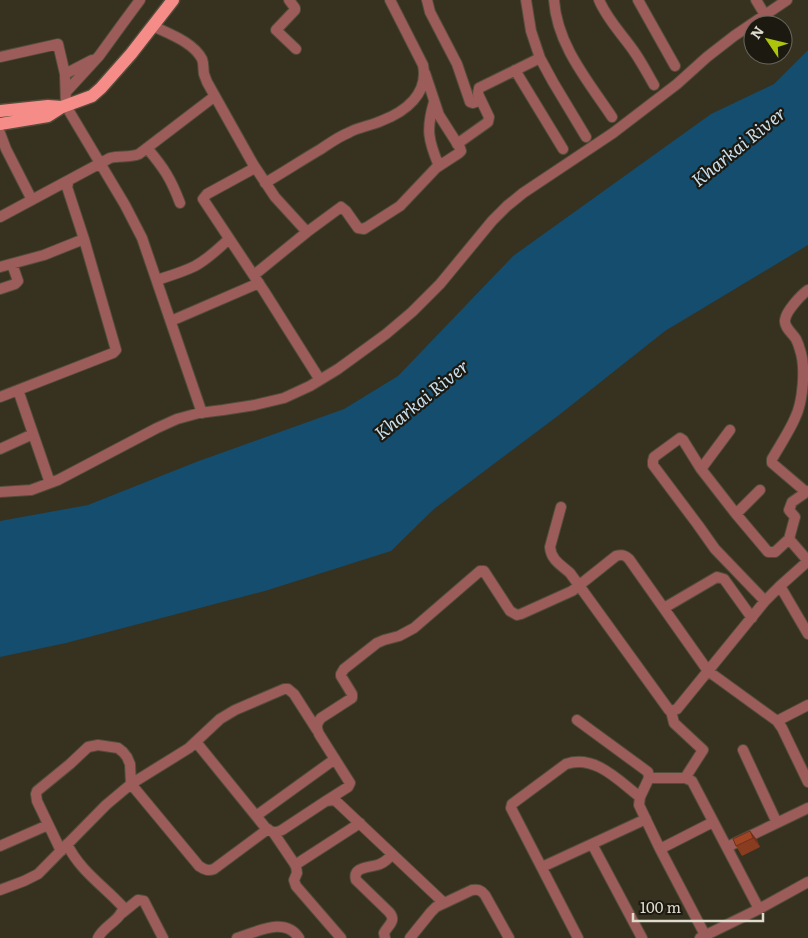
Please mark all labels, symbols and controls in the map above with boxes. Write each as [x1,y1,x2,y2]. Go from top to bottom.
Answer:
north arrow [743,15,793,65]
text: N [745,21,768,43]
water label: Kharkai River [685,99,791,192]
water label: Kharkai River [368,352,474,445]
scale bar [633,890,763,922]
text: 100 m [640,895,681,918]

